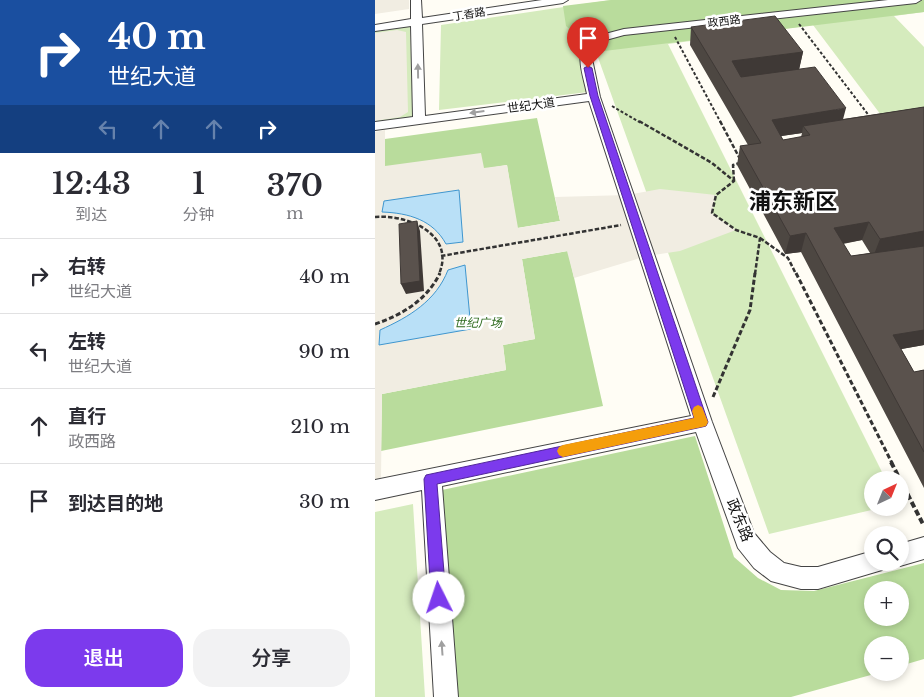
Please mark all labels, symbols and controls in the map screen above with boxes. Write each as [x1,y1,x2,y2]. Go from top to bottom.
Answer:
street label: 丁香路 [452,5,486,23]
street label: 政西路 [707,12,741,30]
text: 40 m [108,15,206,58]
pin [567,17,609,68]
icon: right [25,20,90,85]
icon: arrive [574,24,602,52]
text: 世纪大道 [108,63,196,90]
one-way arrow [414,63,422,79]
street label: 世纪大道 [506,94,556,116]
one-way arrow [468,108,484,116]
icon: left [94,115,122,143]
icon: ahead [147,115,175,143]
icon: ahead [200,115,228,143]
icon: right [253,115,281,143]
text: 12:43 [52,165,131,202]
text: 1 [192,165,205,202]
text: 370 [267,167,323,204]
district label: 浦东新区 [749,188,837,215]
text: m [286,203,303,223]
text: 到达 [75,204,107,224]
text: 分钟 [183,204,215,224]
text: 右转 [68,255,106,278]
icon: right [25,262,53,290]
text: 40 m [299,265,350,288]
text: 世纪大道 [68,281,132,301]
park label: 世纪广场 [454,315,503,330]
text: 左转 [68,330,106,353]
icon: left [25,337,53,365]
text: 90 m [298,340,350,363]
text: 世纪大道 [68,356,132,376]
text: 直行 [68,405,106,428]
icon: ahead [25,412,53,440]
text: 210 m [290,415,350,438]
text: 政西路 [68,431,116,451]
north arrow [864,471,909,516]
map controls [864,471,909,681]
icon: arrive [25,487,53,515]
text: 30 m [299,490,350,513]
text: 到达目的地 [68,492,163,515]
street label: 政东路 [722,496,758,544]
button: search [864,526,909,571]
position arrow [412,571,464,623]
button: + [864,581,909,626]
button: 退出 [25,629,183,687]
button: 分享 [193,629,350,687]
button: − [864,636,909,681]
one-way arrow [438,640,446,656]

